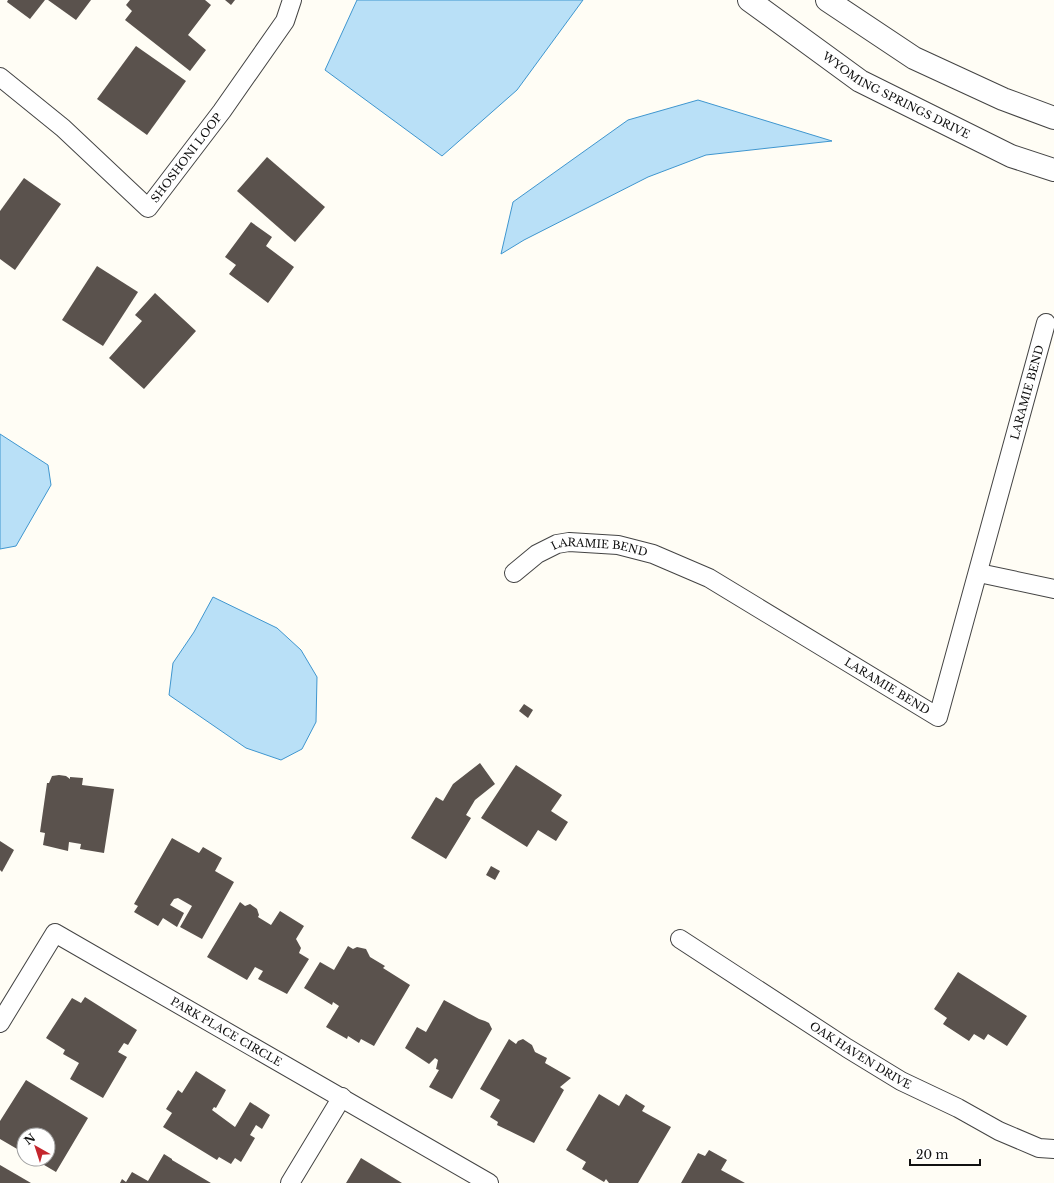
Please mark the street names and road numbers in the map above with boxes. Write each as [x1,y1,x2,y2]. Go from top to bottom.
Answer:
street label: WYOMING SPRINGS DRIVE [819,48,972,142]
street label: SHOSHONI LOOP [148,110,225,205]
street label: LARAMIE BEND [1007,343,1047,441]
street label: LARAMIE BEND [549,535,649,559]
street label: LARAMIE BEND [842,655,933,718]
street label: PARK PLACE CIRCLE [168,994,284,1069]
street label: OAK HAVEN DRIVE [807,1019,914,1092]

